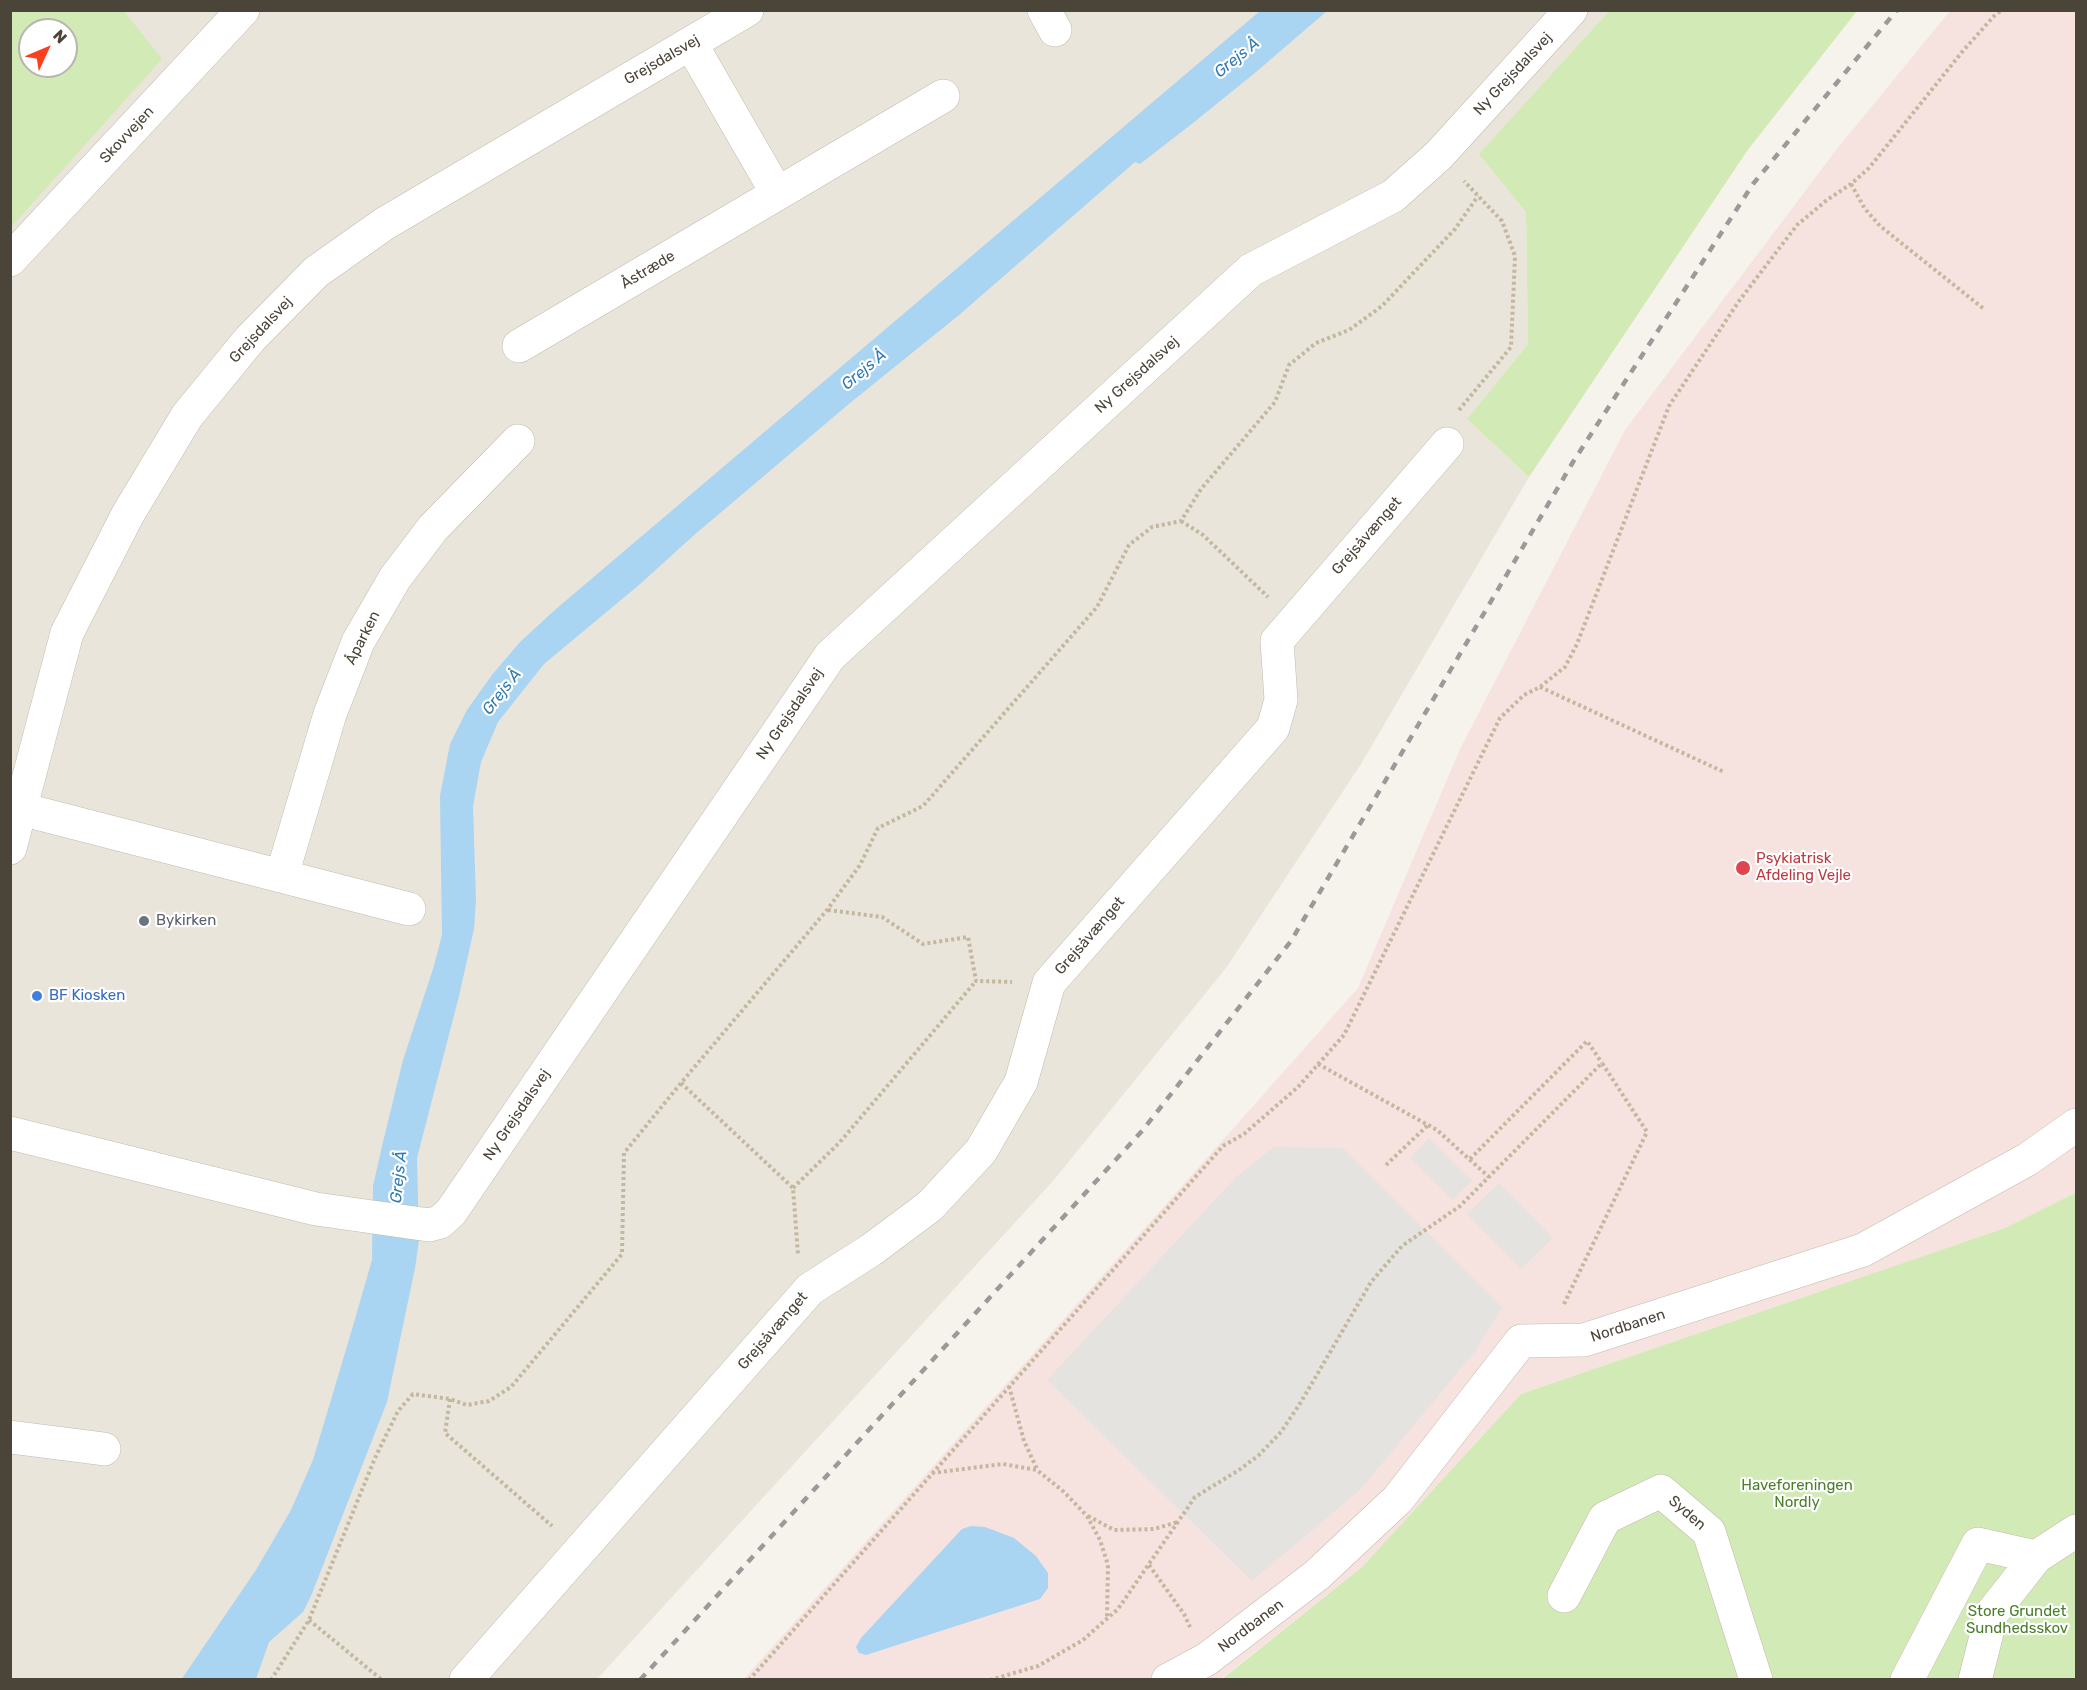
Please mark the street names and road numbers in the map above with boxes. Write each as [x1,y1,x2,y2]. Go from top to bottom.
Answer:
street label: Ny Grejsdalsvej [1470,29,1556,119]
street label: Grejsdalsvej [621,31,703,89]
street label: Skovvejen [96,103,158,167]
street label: Åstræde [618,247,678,293]
street label: Grejsdalsvej [226,293,296,367]
street label: Ny Grejsdalsvej [1091,333,1183,417]
street label: Grejsåvænget [1328,493,1406,579]
street label: Åparken [342,608,384,668]
street label: Ny Grejsdalsvej [753,665,827,763]
street label: Grejsåvænget [1051,893,1129,979]
street label: Ny Grejsdalsvej [480,1066,554,1164]
street label: Grejsåvænget [734,1288,812,1374]
street label: Nordbanen [1588,1305,1668,1347]
street label: Syden [1665,1492,1709,1534]
street label: Nordbanen [1215,1596,1287,1656]

